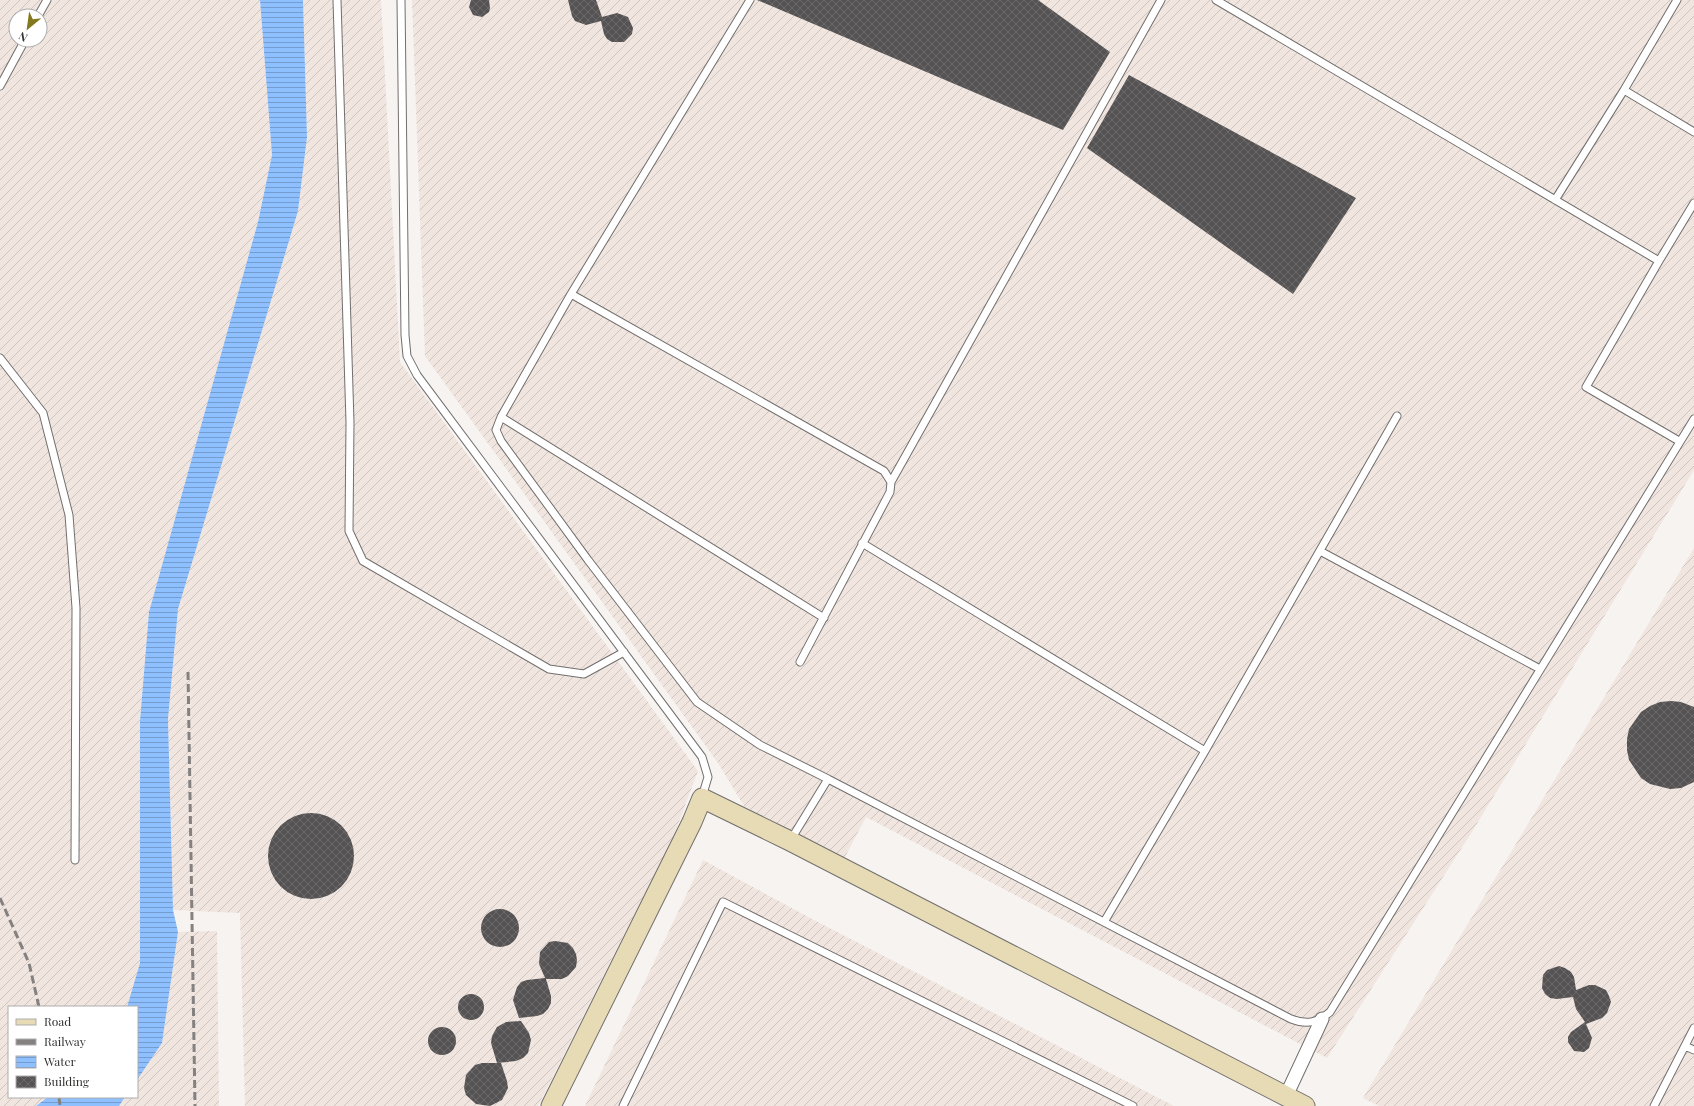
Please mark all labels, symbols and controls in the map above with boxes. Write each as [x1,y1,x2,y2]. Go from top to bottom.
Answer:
north arrow [8,8,48,48]
text: N [16,29,30,46]
legend [8,1006,138,1098]
text: Road [44,1013,71,1029]
text: Railway [44,1033,86,1049]
text: Water [43,1053,77,1069]
text: Building [44,1073,90,1089]

